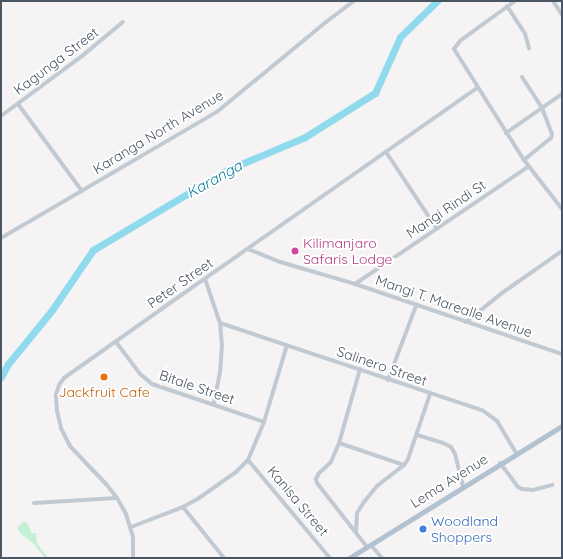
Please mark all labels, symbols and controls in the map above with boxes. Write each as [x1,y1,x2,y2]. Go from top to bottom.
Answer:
street label: Kagunga Street [10,24,102,98]
street label: Karanga North Avenue [90,86,226,178]
water label: Karanga [183,156,245,202]
street label: Mangi Rindi St [403,176,489,242]
place label: Kilimanjaro Safaris Lodge [303,235,392,268]
marker: Kilimanjaro Safaris Lodge [290,246,300,256]
street label: Peter Street [144,254,216,312]
street label: Mangi T. Marealle Avenue [373,271,535,341]
street label: Salinero Street [335,343,429,389]
street label: Bitale Street [157,366,237,408]
marker: Jackfruit Cafe [99,372,109,382]
place label: Jackfruit Cafe [58,384,150,400]
street label: Lema Avenue [407,450,491,512]
street label: Kanisa Street [264,463,332,539]
place label: Woodland Shoppers [431,513,498,546]
marker: Woodland Shoppers [418,524,428,534]

